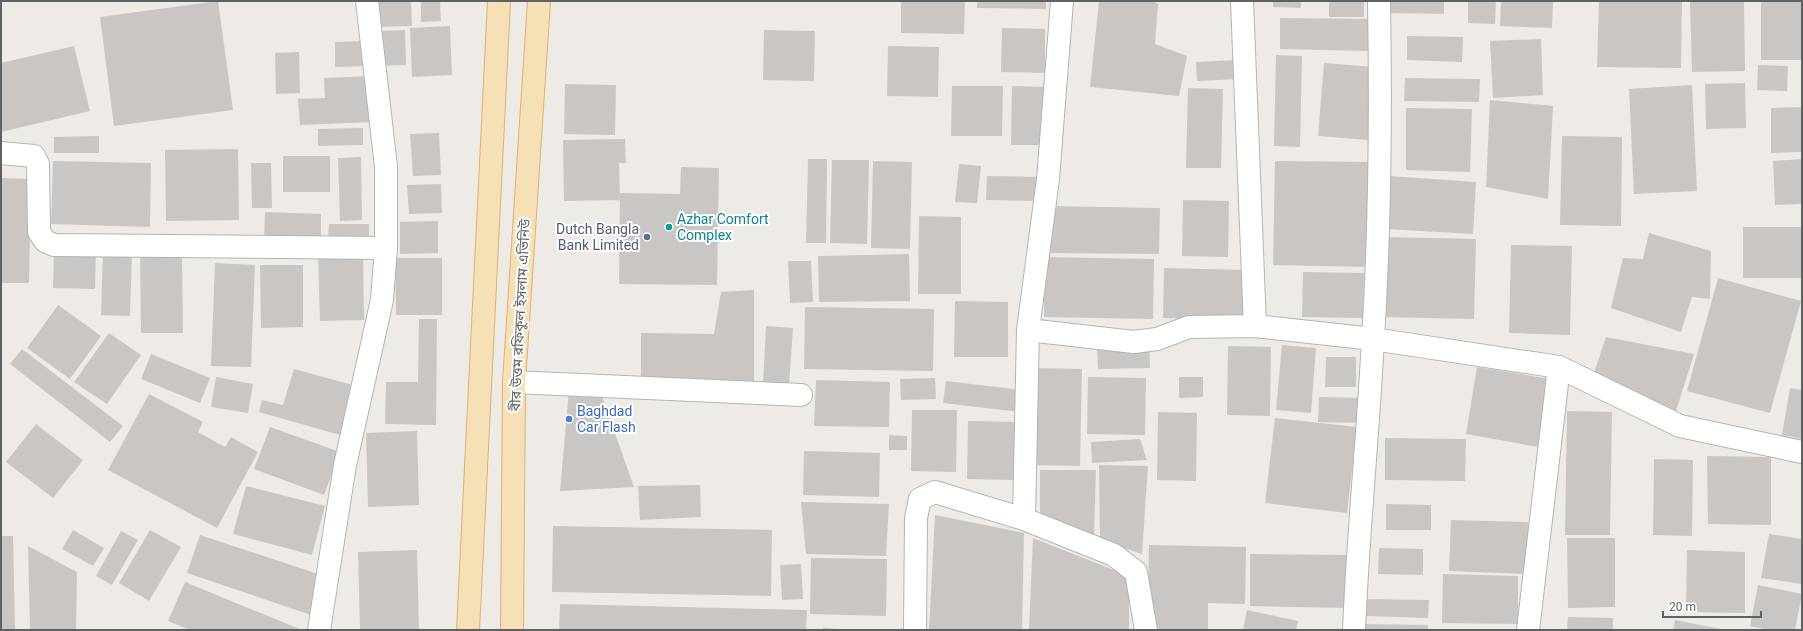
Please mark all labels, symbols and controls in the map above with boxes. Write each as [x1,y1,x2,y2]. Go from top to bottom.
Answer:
place label: Azhar Comfort Complex [677,211,769,243]
street label: বীর উত্তম রফিকুল ইসলাম এভিনিউ [507,217,534,413]
place label: Dutch Bangla Bank Limited [556,221,639,253]
marker: Azhar Comfort Complex [664,222,674,232]
marker: Dutch Bangla Bank Limited [642,232,652,242]
place label: Baghdad Car Flash [577,403,636,435]
marker: Baghdad Car Flash [564,414,574,424]
scale bar [1663,593,1761,619]
text: 20 m [1669,600,1696,614]

